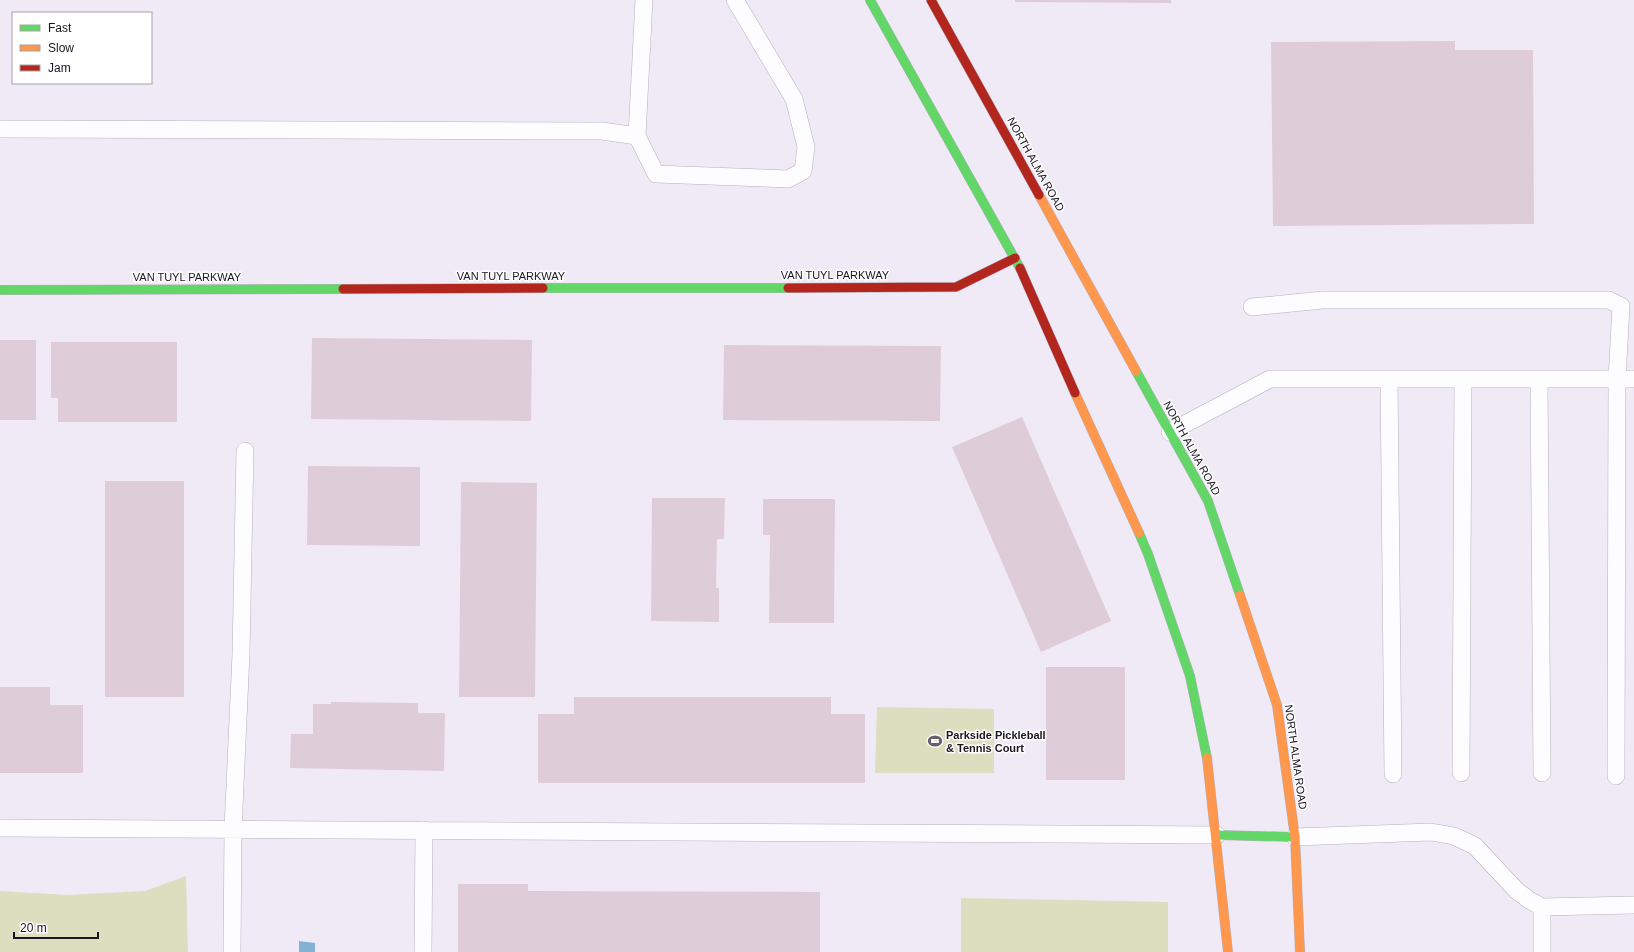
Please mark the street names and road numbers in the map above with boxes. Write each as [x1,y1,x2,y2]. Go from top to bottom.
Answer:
street label: NORTH ALMA ROAD [1005,115,1067,213]
street label: VAN TUYL PARKWAY [781,269,890,281]
street label: VAN TUYL PARKWAY [457,270,566,282]
street label: VAN TUYL PARKWAY [133,271,242,283]
street label: NORTH ALMA ROAD [1161,399,1223,497]
street label: NORTH ALMA ROAD [1283,704,1309,810]

